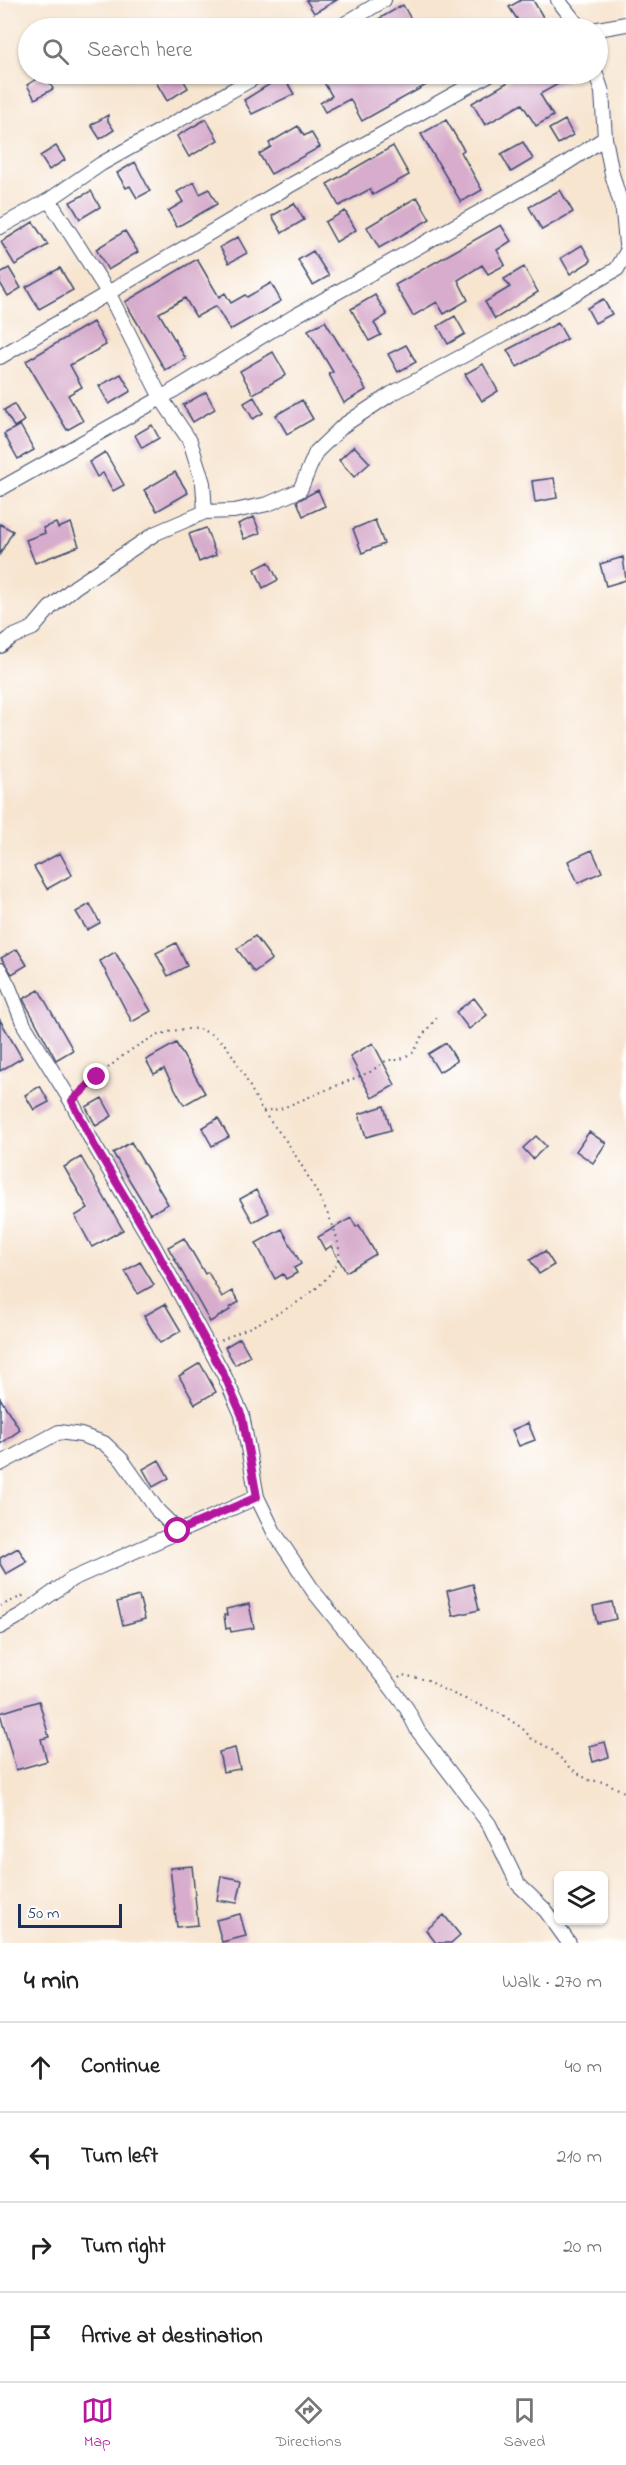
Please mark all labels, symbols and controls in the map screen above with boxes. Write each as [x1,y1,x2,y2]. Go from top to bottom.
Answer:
search box [18,18,608,84]
icon: search [39,35,72,68]
text: Search here [87,35,192,67]
route end [83,1063,109,1089]
route start [164,1517,190,1543]
map controls [554,1871,608,1925]
button: layers [554,1871,608,1925]
scale bar [18,1901,122,1928]
text: 50 m [27,1902,59,1926]
text: 4 min [24,1963,79,2001]
text: Walk · 270 m [502,1968,602,1997]
icon: ahead [24,2051,57,2084]
text: Continue [81,2051,160,2083]
text: 40 m [565,2053,602,2082]
icon: left [24,2141,57,2174]
text: Turn left [81,2141,158,2173]
text: 210 m [557,2143,602,2172]
icon: right [24,2231,57,2264]
text: Turn right [81,2231,166,2263]
text: 20 m [563,2233,602,2262]
icon: arrive [24,2321,57,2354]
text: Arrive at destination [81,2321,263,2353]
tab: Map [81,2394,114,2454]
tab: Directions [275,2394,342,2454]
tab: Saved [503,2394,545,2454]

